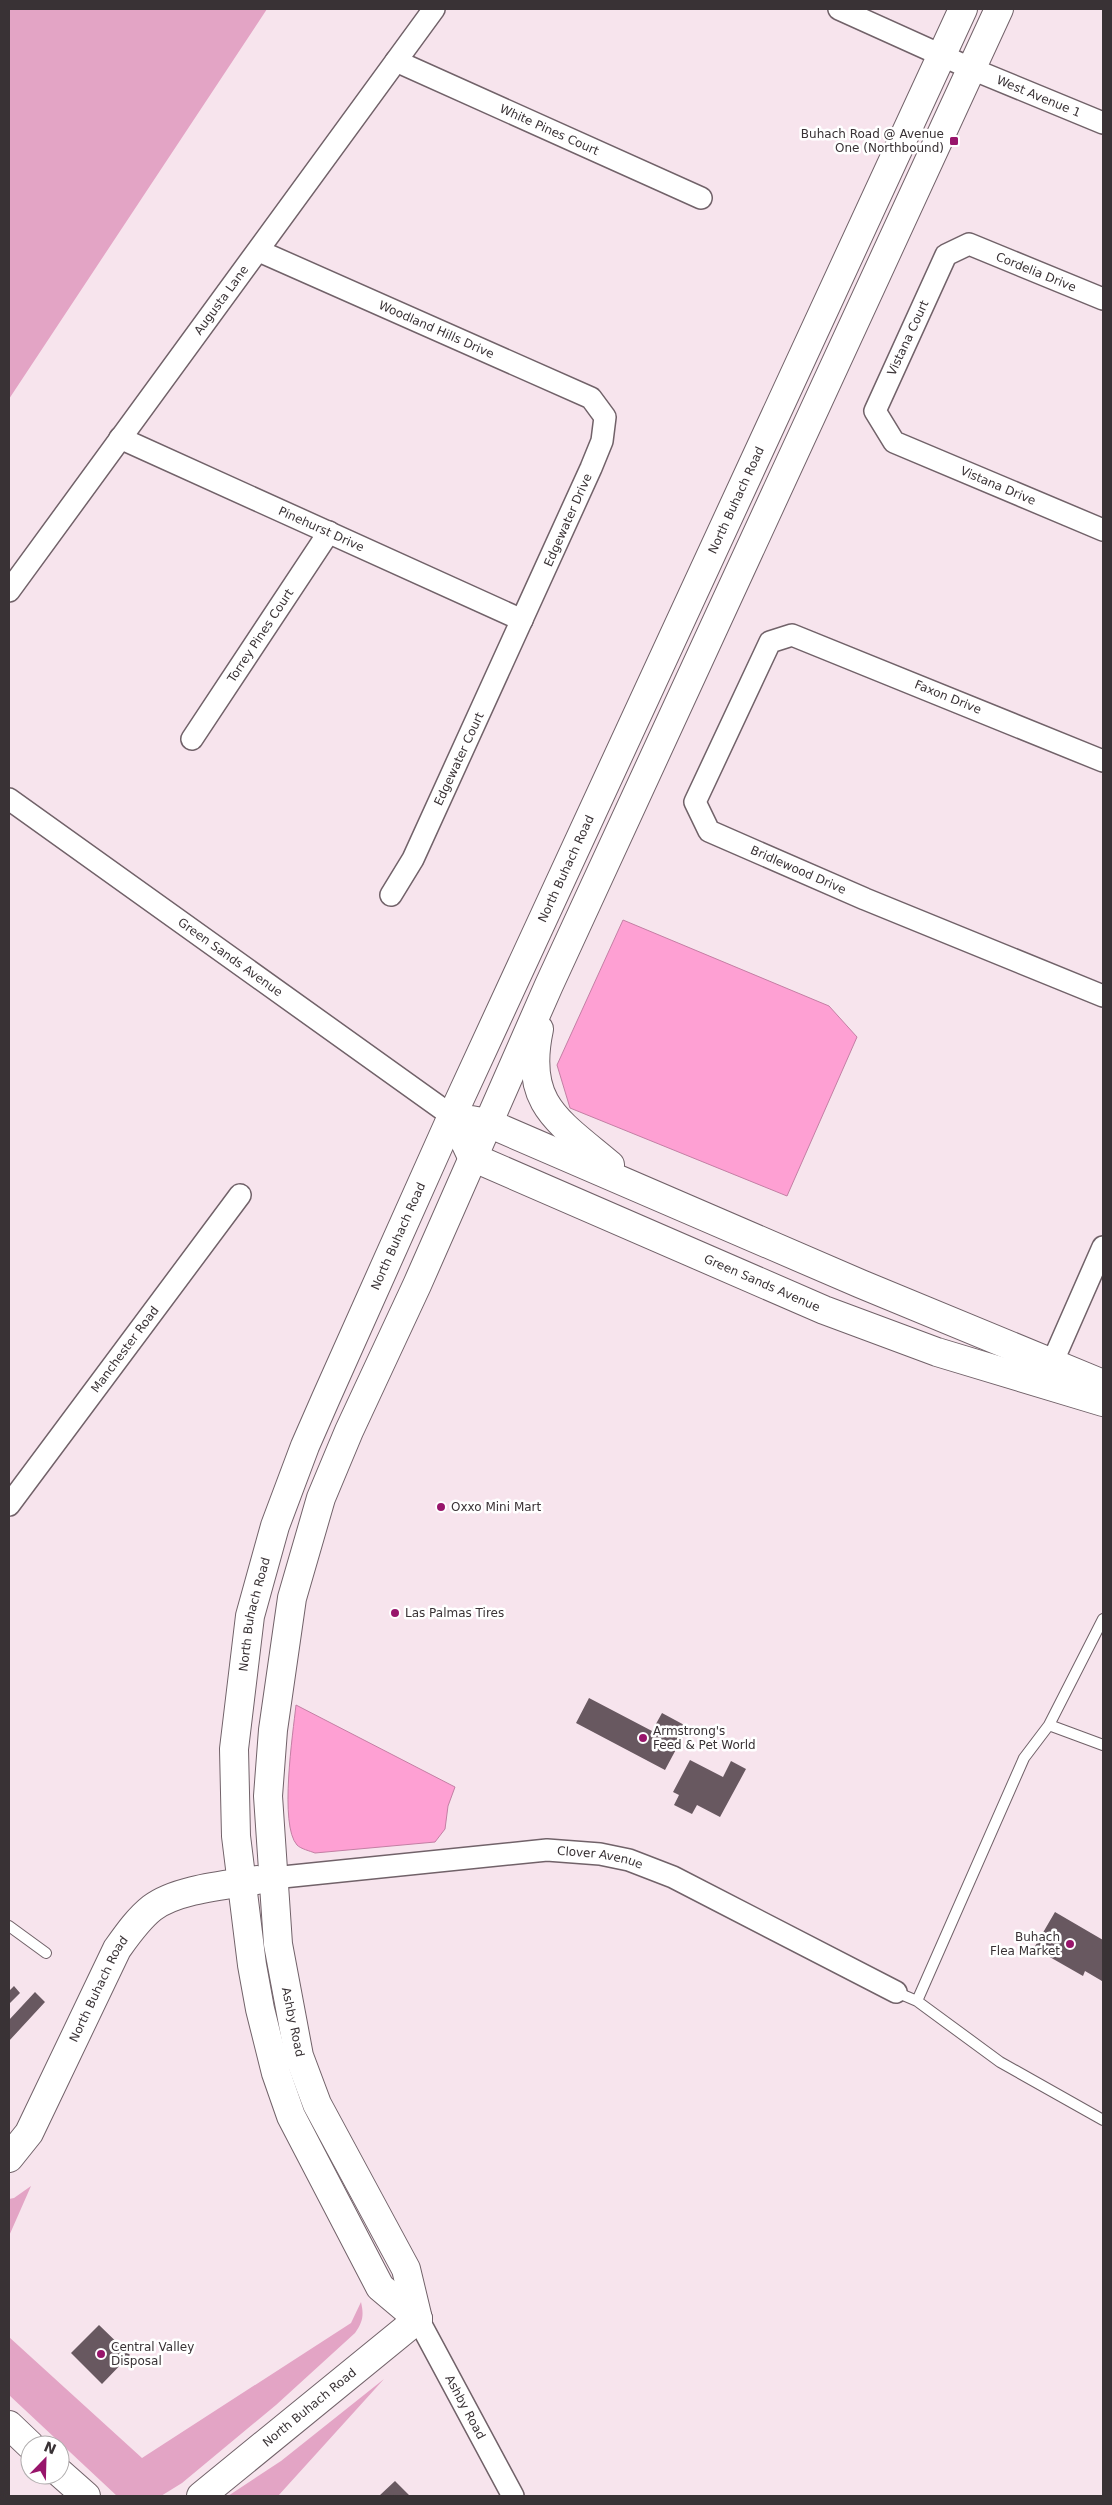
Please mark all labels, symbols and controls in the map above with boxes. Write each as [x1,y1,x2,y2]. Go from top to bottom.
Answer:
street label: West Avenue 1 [995,73,1083,120]
street label: White Pines Court [497,101,601,158]
place label: Buhach Road @ Avenue One (Northbound) [801,127,944,155]
marker: Buhach Road @ Avenue One (Northbound) [948,135,960,147]
street label: Cordelia Drive [994,250,1078,294]
street label: Augusta Lane [191,263,251,338]
street label: Woodland Hills Drive [377,298,496,361]
street label: Vistana Court [884,298,932,378]
street label: North Buhach Road [706,444,767,556]
street label: Vistana Drive [958,464,1038,508]
street label: Edgewater Drive [541,471,595,569]
street label: Pinehurst Drive [276,504,366,555]
street label: Torrey Pines Court [224,586,296,686]
street label: Faxon Drive [913,677,983,717]
street label: Edgewater Court [431,710,487,808]
street label: North Buhach Road [535,813,597,925]
street label: Bridlewood Drive [748,843,848,897]
street label: Green Sands Avenue [175,915,285,999]
street label: North Buhach Road [368,1180,428,1292]
street label: Green Sands Avenue [702,1252,822,1314]
street label: Manchester Road [88,1303,162,1395]
place label: Oxxo Mini Mart [451,1500,542,1514]
marker: Oxxo Mini Mart [435,1501,447,1513]
street label: North Buhach Road [236,1556,273,1672]
place label: Las Palmas Tires [405,1606,504,1620]
marker: Las Palmas Tires [389,1607,401,1619]
place label: Armstrong's Feed & Pet World [653,1724,756,1752]
marker: Armstrong's Feed & Pet World [637,1732,649,1744]
street label: Clover Avenue [557,1844,645,1872]
place label: Buhach Flea Market [990,1930,1060,1958]
street label: North Buhach Road [67,1934,131,2044]
marker: Buhach Flea Market [1064,1938,1076,1950]
street label: Ashby Road [279,1986,307,2058]
place label: Central Valley Disposal [111,2340,194,2368]
marker: Central Valley Disposal [95,2348,107,2360]
street label: North Buhach Road [260,2365,359,2450]
street label: Ashby Road [442,2373,488,2442]
north arrow [20,2435,70,2485]
text: N [42,2438,59,2458]

